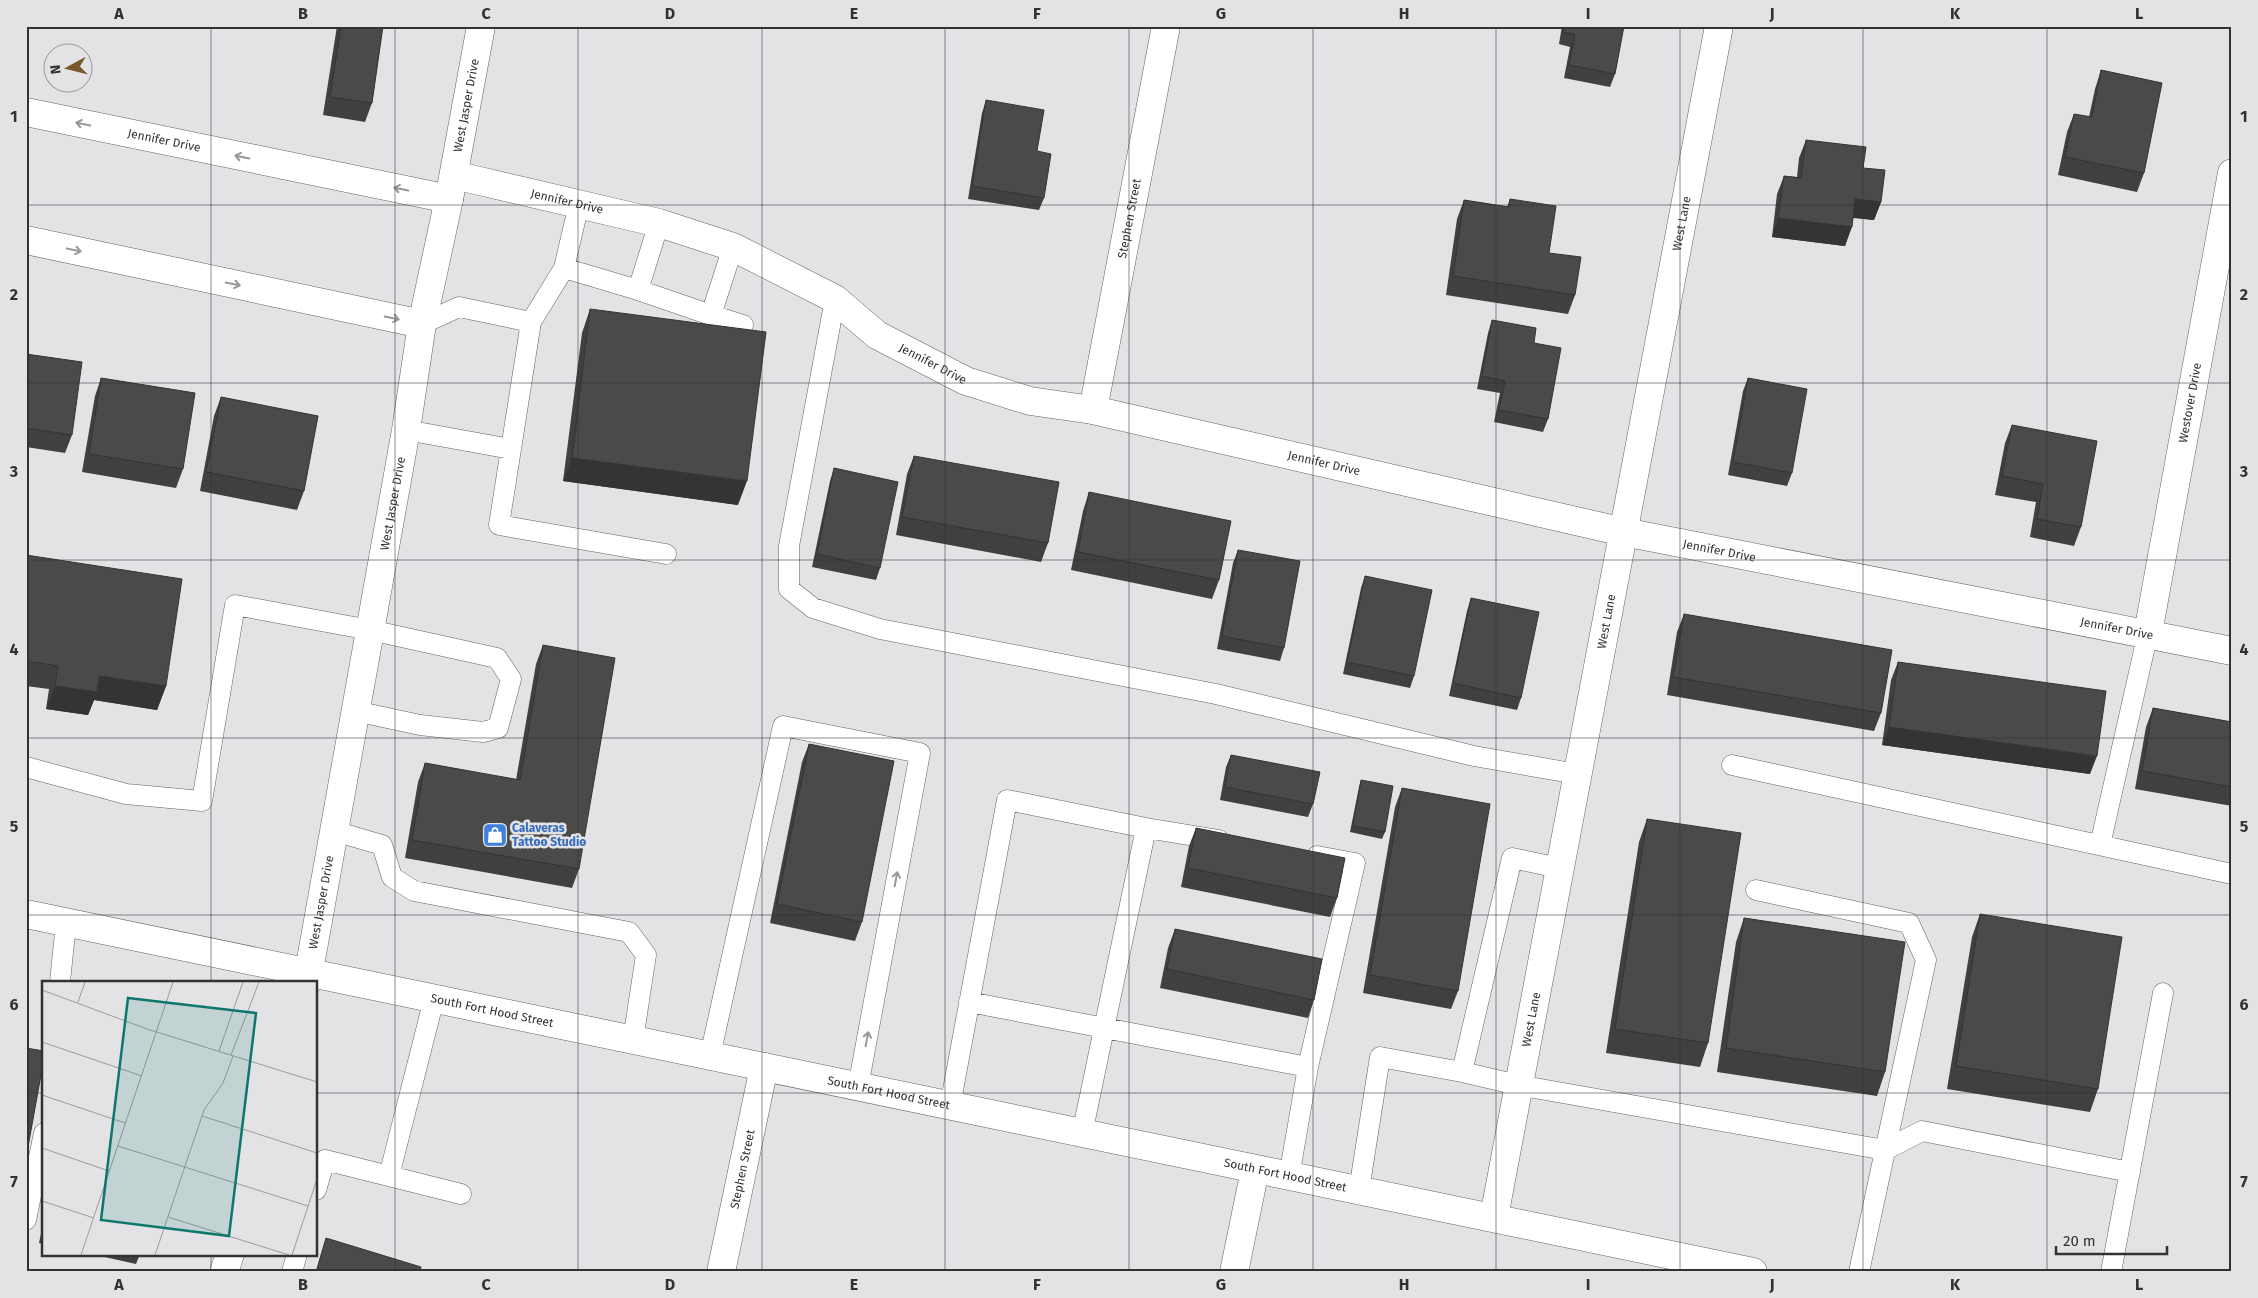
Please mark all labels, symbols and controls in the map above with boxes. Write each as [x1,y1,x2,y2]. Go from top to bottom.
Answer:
text: A [113,4,124,23]
text: B [298,4,308,23]
text: C [481,4,491,23]
text: D [665,4,675,23]
text: E [850,4,858,23]
text: F [1033,4,1041,23]
text: G [1216,4,1226,23]
text: H [1399,4,1409,23]
text: I [1586,4,1590,23]
text: J [1768,4,1775,23]
text: K [1950,4,1961,23]
text: L [2135,4,2143,23]
north arrow [42,42,92,92]
street label: West Jasper Drive [451,58,482,153]
text: N [47,64,65,75]
text: 1 [10,107,18,126]
text: 1 [2240,107,2248,126]
one-way arrow [75,119,91,128]
street label: Jennifer Drive [126,126,202,155]
one-way arrow [235,151,251,161]
street label: Stephen Street [1115,177,1144,259]
one-way arrow [394,184,410,193]
street label: Jennifer Drive [529,186,605,217]
street label: West Lane [1670,195,1694,252]
one-way arrow [65,246,81,255]
one-way arrow [224,280,240,289]
text: 2 [10,285,18,304]
text: 2 [2240,285,2248,304]
one-way arrow [383,314,399,323]
street label: Jennifer Drive [897,341,969,387]
street label: Westover Drive [2176,361,2204,444]
street label: Jennifer Drive [1286,448,1362,478]
street label: West Jasper Drive [378,456,408,552]
text: 3 [9,462,18,481]
text: 3 [2239,462,2248,481]
street label: Jennifer Drive [1682,537,1757,565]
street label: West Lane [1594,593,1619,650]
street label: Jennifer Drive [2079,614,2155,642]
text: 4 [9,640,19,659]
text: 4 [2239,640,2249,659]
text: 5 [10,817,19,836]
text: 5 [2240,817,2249,836]
place label: Calaveras Tattoo Studio [512,821,586,849]
shop icon: Calaveras Tattoo Studio [482,822,508,848]
street label: West Jasper Drive [306,854,337,950]
one-way arrow [892,872,902,888]
inset map [42,981,318,1256]
street label: South Fort Hood Street [429,991,555,1030]
street label: West Lane [1519,991,1543,1048]
text: 6 [9,995,19,1014]
text: 6 [2239,995,2249,1014]
one-way arrow [862,1031,872,1047]
street label: South Fort Hood Street [826,1073,952,1112]
street label: Stephen Street [727,1128,758,1210]
street label: South Fort Hood Street [1223,1155,1348,1195]
text: 7 [10,1172,18,1191]
text: 7 [2240,1172,2248,1191]
scale bar [2056,1223,2167,1255]
text: 20 m [2063,1232,2096,1250]
text: A [113,1275,124,1294]
text: B [298,1275,308,1294]
text: C [481,1275,491,1294]
text: D [665,1275,675,1294]
text: E [850,1275,858,1294]
text: F [1033,1275,1041,1294]
text: G [1216,1275,1226,1294]
text: H [1399,1275,1409,1294]
text: I [1586,1275,1590,1294]
text: J [1768,1275,1775,1294]
text: K [1950,1275,1961,1294]
text: L [2135,1275,2143,1294]

